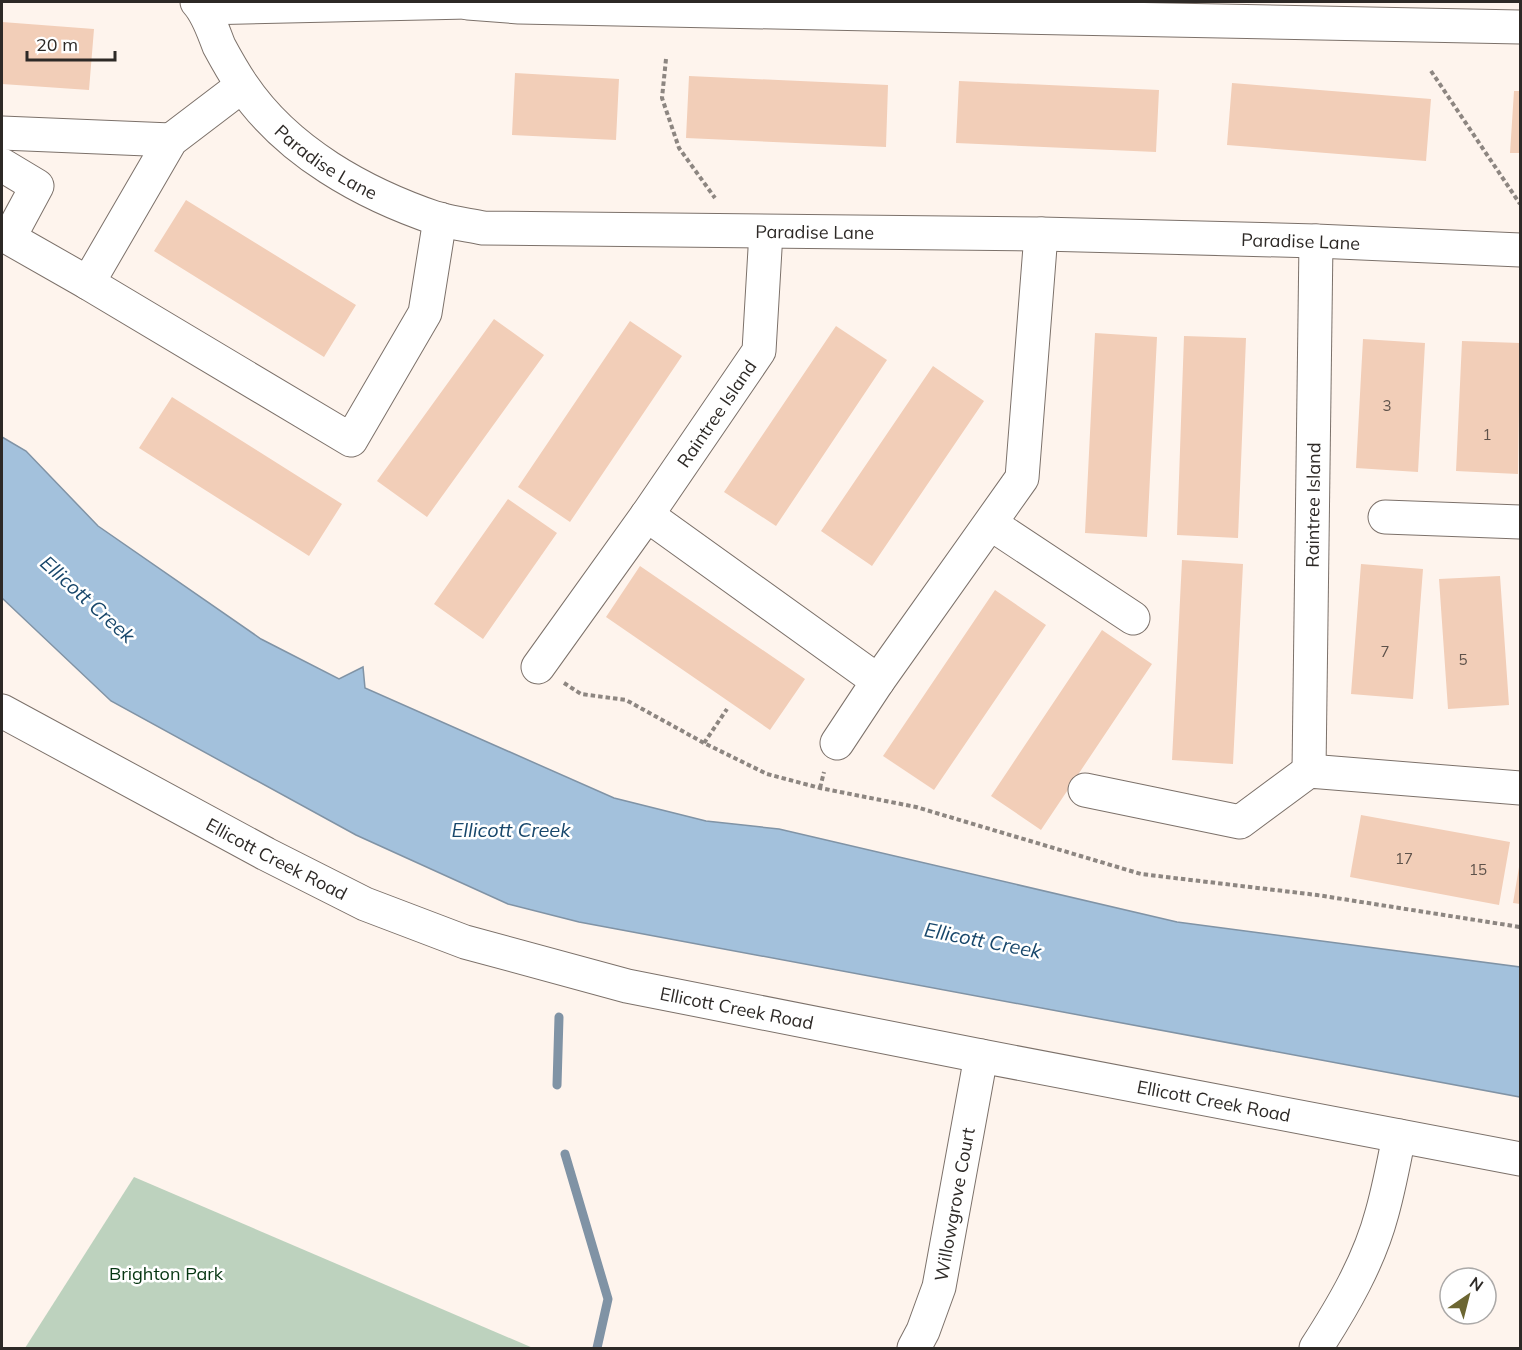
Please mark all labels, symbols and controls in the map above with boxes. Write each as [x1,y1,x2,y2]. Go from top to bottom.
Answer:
scale bar [27,24,116,62]
text: 20 m [36,33,78,56]
street label: Paradise Lane [270,119,381,204]
street label: Paradise Lane [755,219,874,244]
street label: Paradise Lane [1241,228,1361,254]
street label: Raintree Island [672,355,761,472]
house number: 3 [1382,396,1392,415]
house number: 1 [1482,425,1492,444]
street label: Raintree Island [1300,442,1325,568]
water label: Ellicott Creek [35,550,141,649]
house number: 7 [1380,642,1390,661]
house number: 5 [1458,650,1468,669]
street label: Ellicott Creek Road [202,812,351,905]
water label: Ellicott Creek [452,817,571,842]
house number: 17 [1395,849,1413,868]
house number: 15 [1469,860,1487,879]
water label: Ellicott Creek [922,916,1044,964]
street label: Ellicott Creek Road [658,981,816,1034]
street label: Ellicott Creek Road [1135,1075,1293,1126]
street label: Willowgrove Court [929,1126,979,1283]
park label: Brighton Park [109,1262,224,1285]
north arrow [1438,1266,1498,1326]
text: N [1466,1272,1487,1295]

